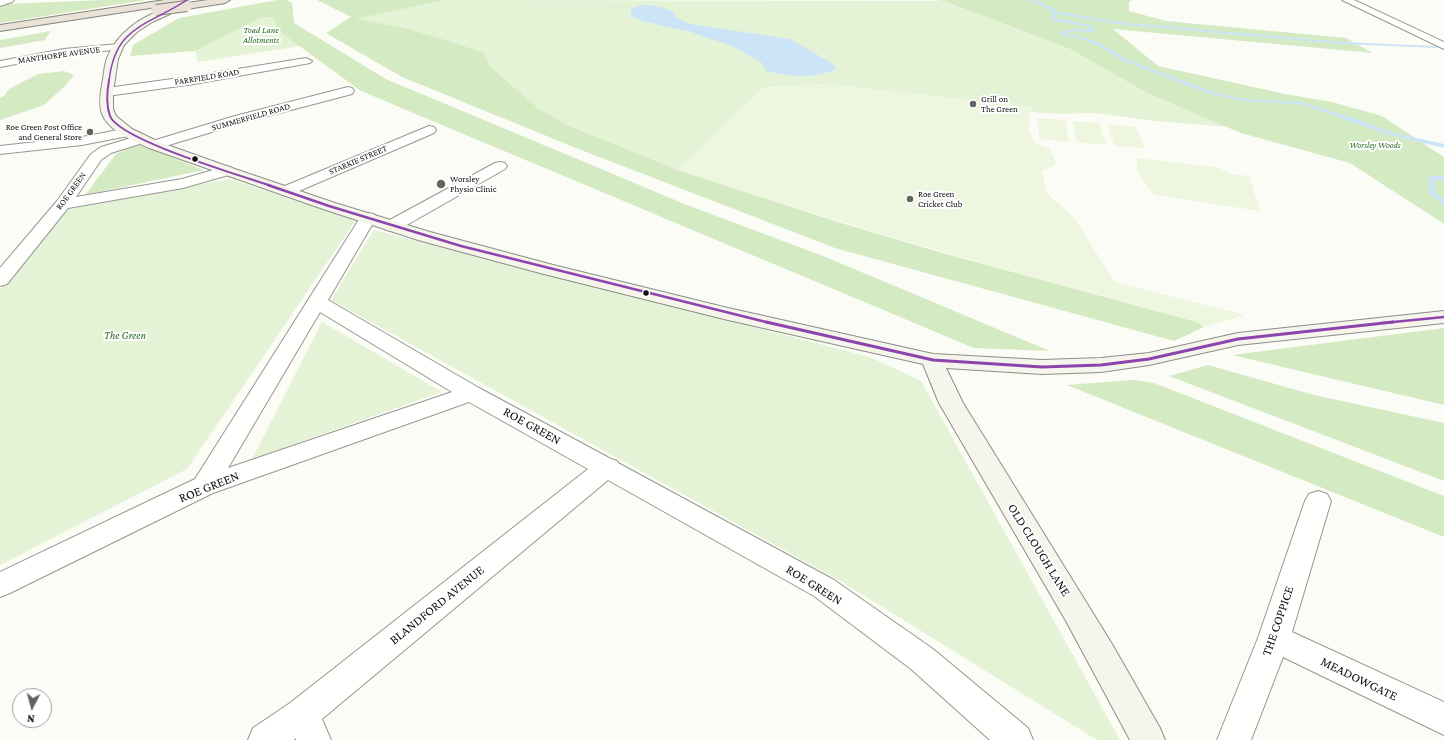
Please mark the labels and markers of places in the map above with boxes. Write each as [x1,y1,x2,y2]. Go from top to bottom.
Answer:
place label: Grill on The Green [981,94,1018,115]
marker: Grill on The Green [968,99,978,109]
place label: Roe Green Post Office and General Store [6,122,82,143]
marker: Roe Green Post Office and General Store [85,127,95,137]
unlabelled marker [190,154,200,164]
place label: Worsley Physio Clinic [450,174,496,195]
marker: Worsley Physio Clinic [435,178,447,190]
place label: Roe Green Cricket Club [918,189,962,210]
marker: Roe Green Cricket Club [905,194,915,204]
unlabelled marker [641,288,651,298]

